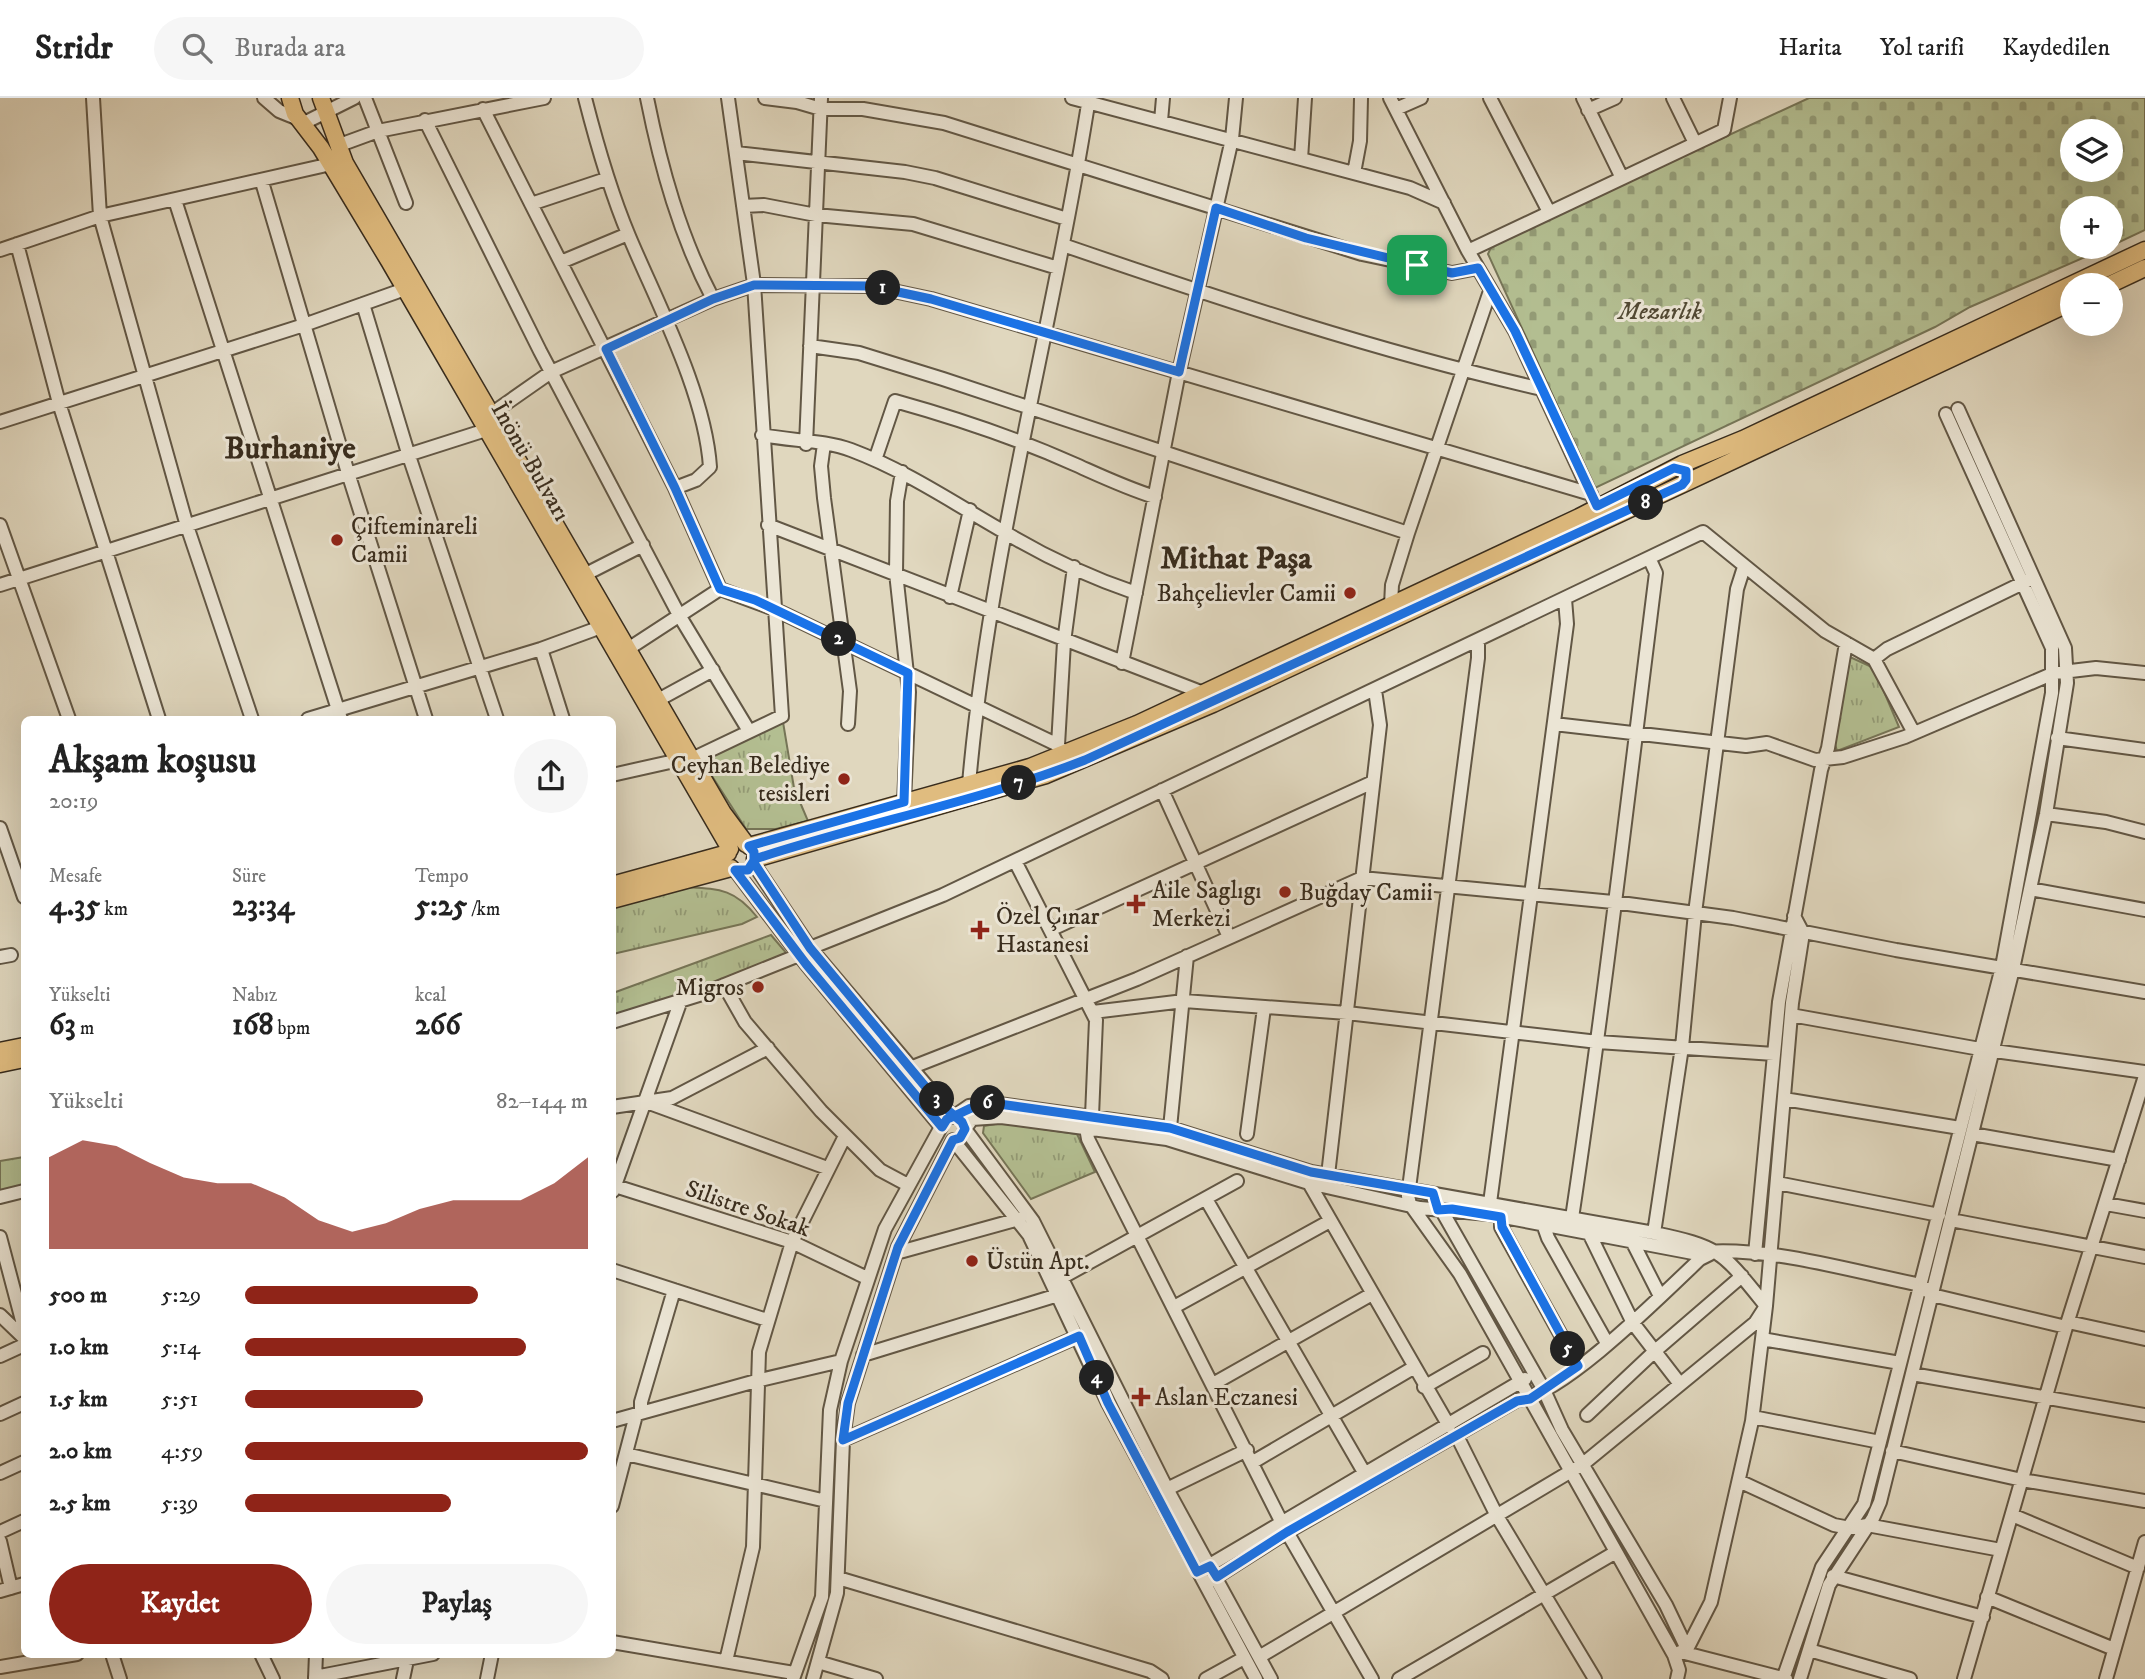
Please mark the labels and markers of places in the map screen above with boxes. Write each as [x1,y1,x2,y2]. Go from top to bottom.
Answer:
pin [1387,235,1447,295]
pin: 1 [866,270,900,306]
pin: 8 [1628,486,1664,520]
place label: Çifteminareli Camii [351,512,478,570]
marker: Çifteminareli Camii [329,532,345,548]
place label: Bahçelievler Camii [1157,579,1336,609]
marker: Bahçelievler Camii [1342,585,1358,601]
pin: 2 [822,622,856,656]
place label: Ceyhan Belediye tesisleri [671,751,830,809]
pin: 7 [1002,766,1036,800]
marker: Ceyhan Belediye tesisleri [836,771,852,787]
place label: Aile Saglıgı Merkezi [1152,876,1261,934]
place label: Buğday Camii [1299,878,1433,908]
marker: Buğday Camii [1277,884,1293,900]
marker: Aile Saglıgı Merkezi [1126,894,1146,914]
place label: Özel Çınar Hastanesi [996,902,1100,960]
marker: Özel Çınar Hastanesi [970,920,990,940]
place label: Migros [676,973,744,1003]
marker: Migros [750,979,766,995]
pin: 3 [920,1082,954,1116]
pin: 6 [970,1086,1006,1121]
place label: Üstün Apt. [986,1247,1090,1277]
marker: Üstün Apt. [964,1253,980,1269]
pin: 5 [1550,1332,1586,1366]
pin: 4 [1080,1360,1114,1396]
place label: Aslan Eczanesi [1155,1383,1298,1413]
marker: Aslan Eczanesi [1133,1389,1149,1405]

